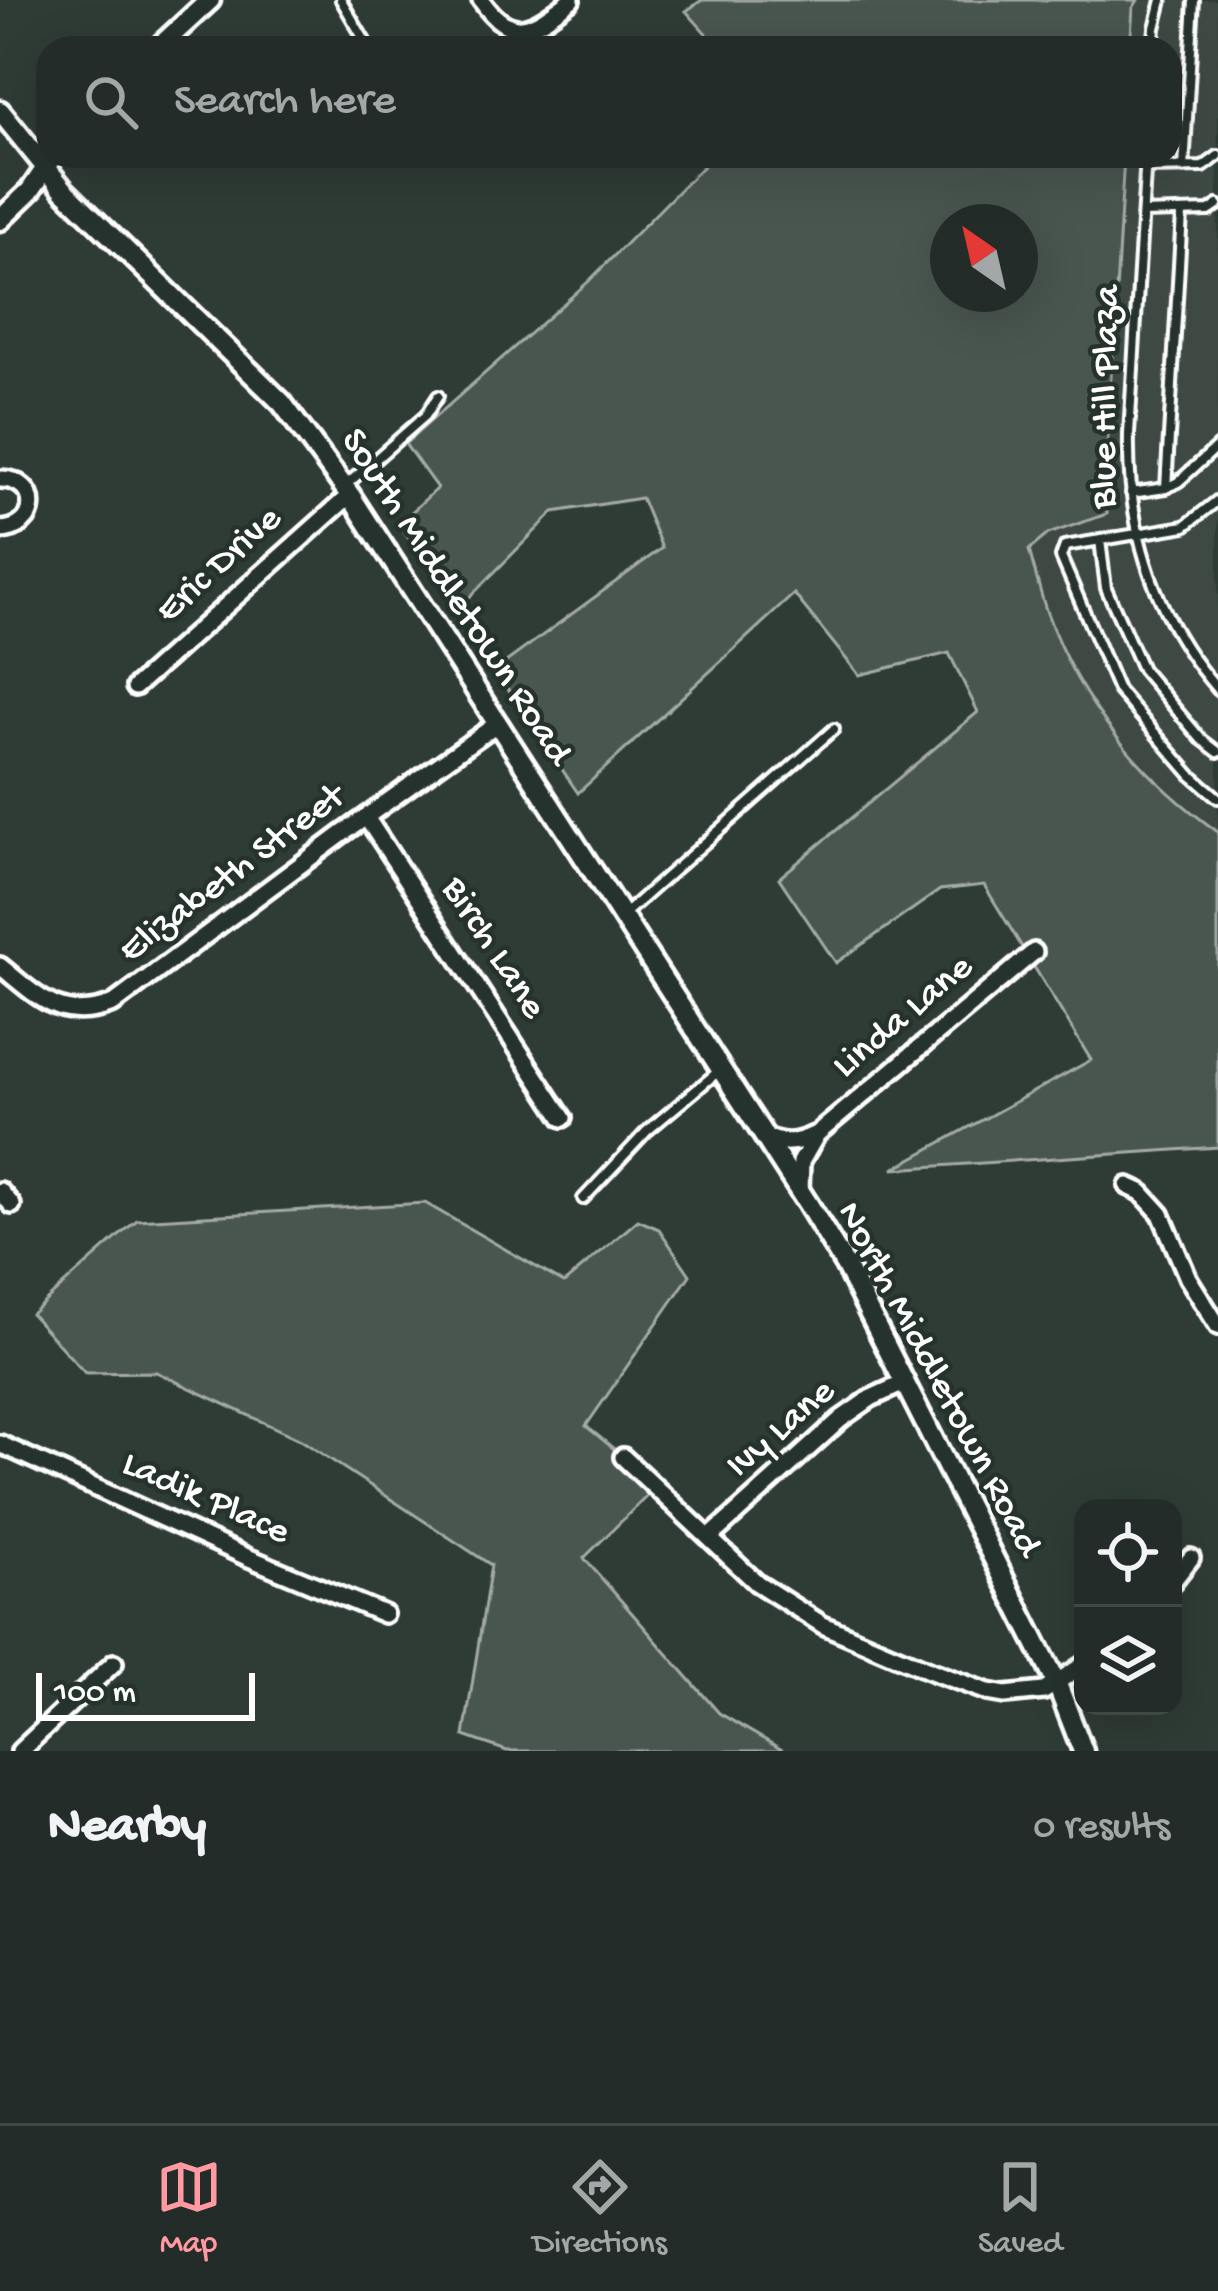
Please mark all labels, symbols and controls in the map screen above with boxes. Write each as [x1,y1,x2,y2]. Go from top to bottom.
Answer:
search box [36,36,1182,168]
icon: search [78,69,144,135]
text: Search here [174,76,396,129]
north arrow [930,204,1038,312]
street label: Blue Hill Plaza [1083,283,1133,510]
street label: South Middletown Road [328,421,582,778]
street label: Eric Drive [147,497,293,635]
street label: Elizabeth Street [111,773,358,975]
street label: Birch Lane [429,868,555,1029]
street label: Linda Lane [824,945,984,1090]
street label: North Middletown Road [824,1195,1051,1568]
street label: Ivy Lane [718,1370,847,1490]
street label: Ladik Place [114,1443,297,1558]
map controls [1074,1499,1182,1715]
button: locate [1074,1499,1182,1607]
button: layers [1074,1607,1182,1715]
scale bar [36,1667,255,1720]
text: 100 m [54,1675,136,1713]
text: Nearby [48,1799,206,1859]
text: 0 results [1033,1806,1170,1852]
tab: Map [156,2154,222,2264]
tab: Directions [533,2154,667,2264]
tab: Saved [978,2154,1062,2264]

